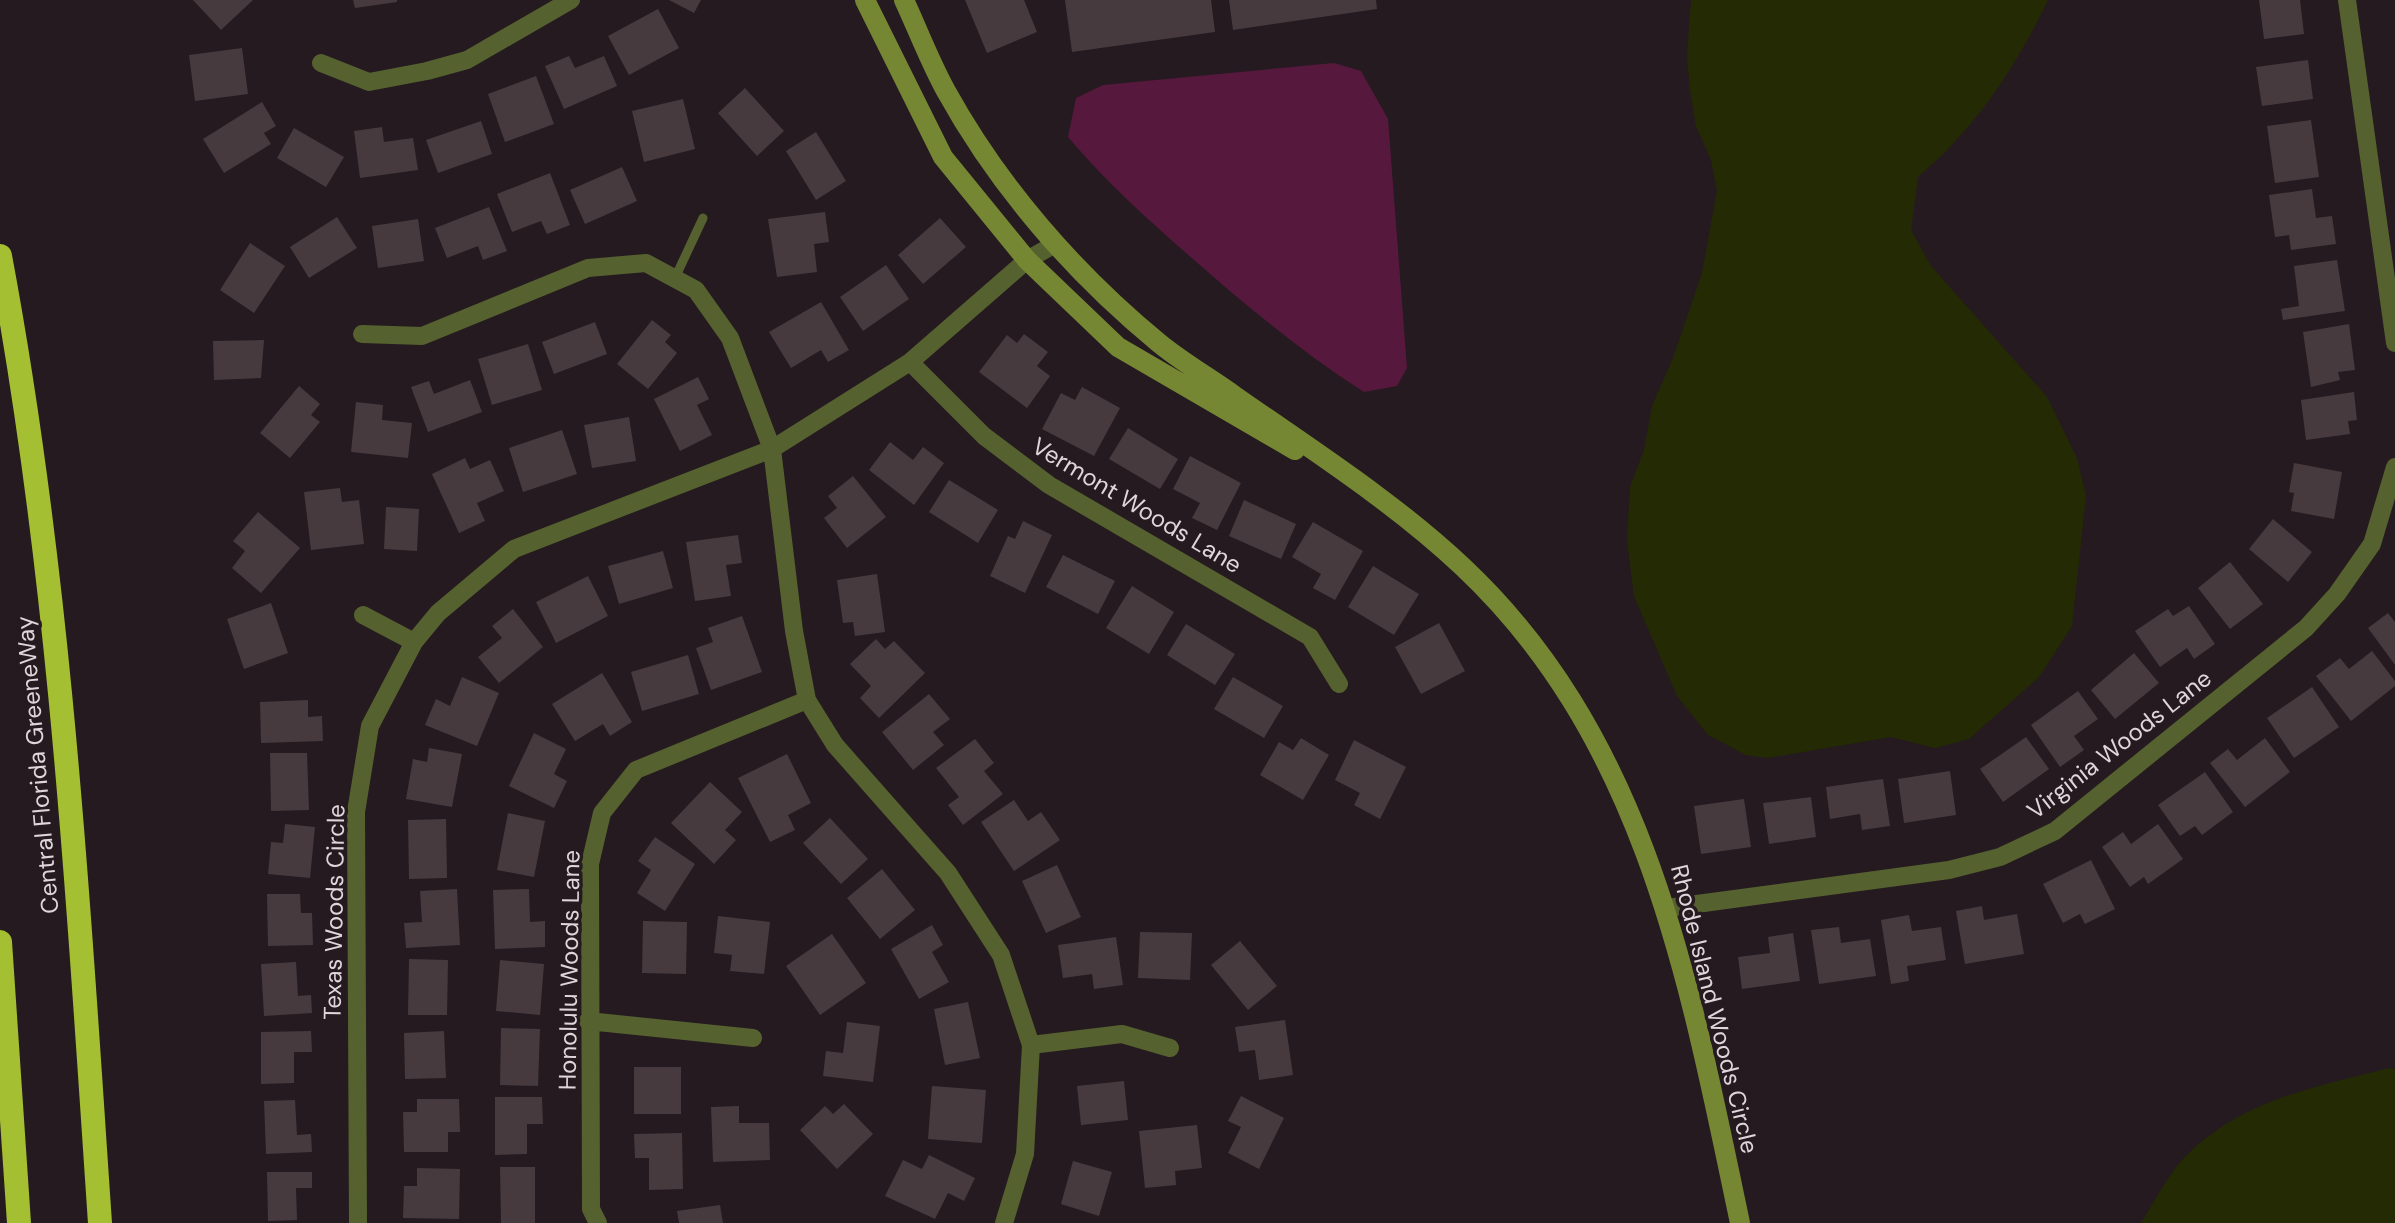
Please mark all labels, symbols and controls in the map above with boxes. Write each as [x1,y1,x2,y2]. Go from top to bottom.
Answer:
street label: Vermont Woods Lane [1026,430,1248,580]
street label: Central Florida GreeneWay [9,615,65,915]
street label: Virginia Woods Lane [2021,662,2217,826]
street label: Texas Woods Circle [317,804,351,1020]
street label: Honolulu Woods Lane [551,850,587,1090]
street label: Rhode Island Woods Circle [1664,861,1766,1157]

